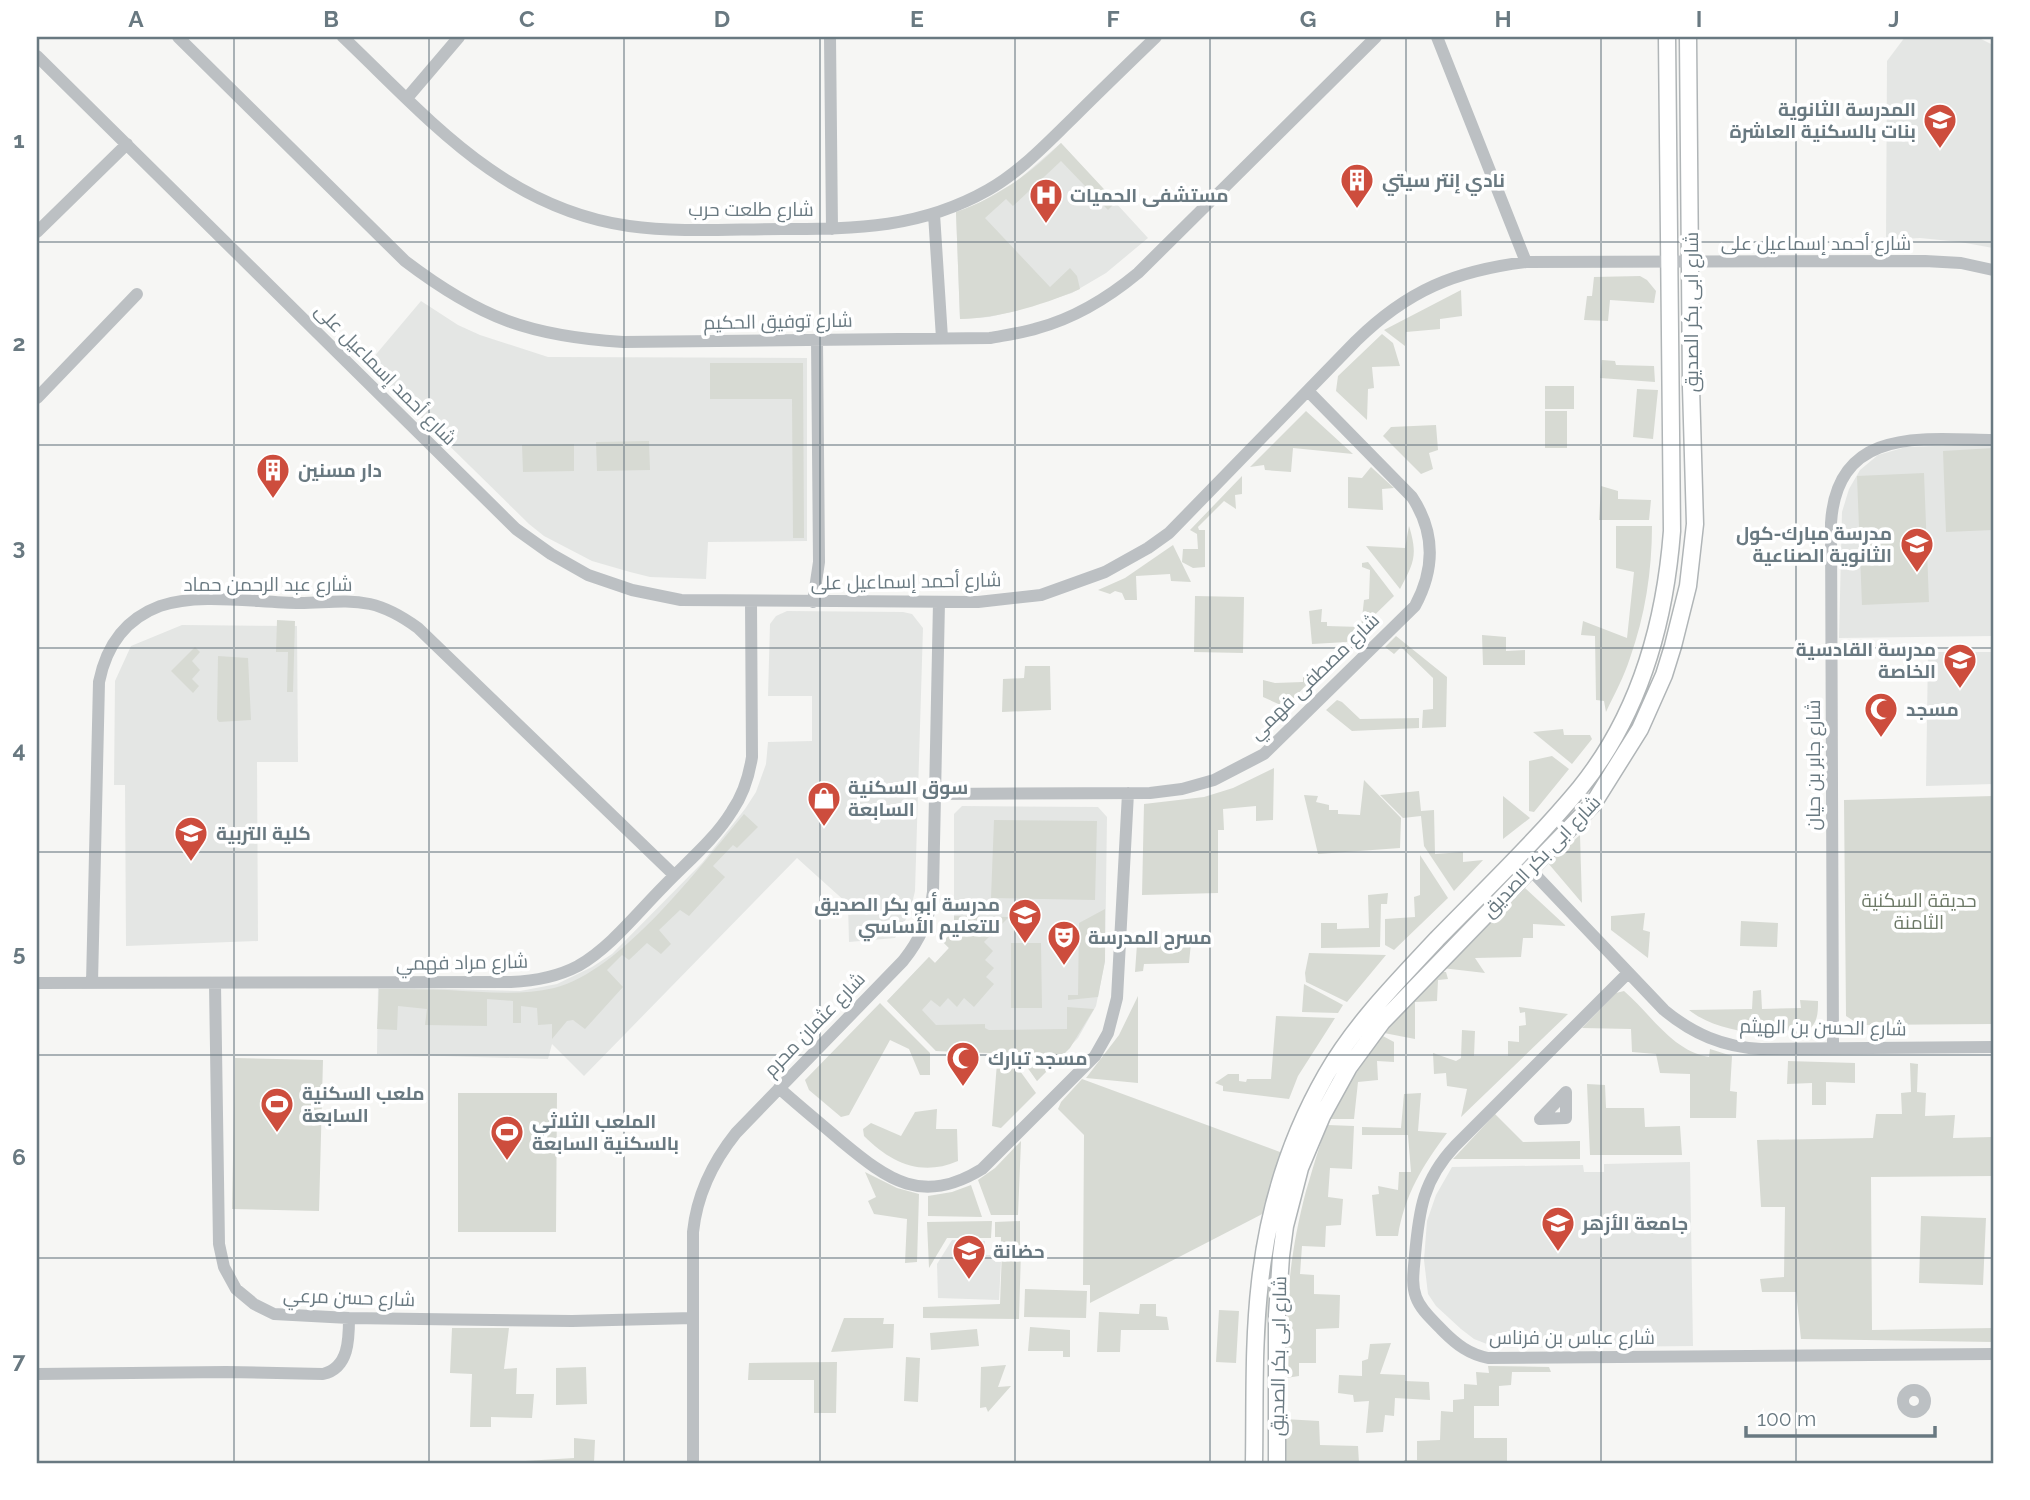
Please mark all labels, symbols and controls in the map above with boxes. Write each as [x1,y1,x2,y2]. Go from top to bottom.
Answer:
text: A [128,5,144,32]
text: B [323,5,339,32]
text: C [519,5,535,32]
text: D [714,5,730,32]
text: E [910,5,924,32]
text: F [1106,5,1120,32]
text: G [1300,5,1316,32]
text: H [1494,5,1512,32]
text: I [1696,5,1702,32]
text: J [1888,5,1900,32]
place label: المدرسة الثانوية بنات بالسكنية العاشرة [1729,98,1916,143]
school or university icon: المدرسة الثانوية بنات بالسكنية العاشرة [1921,101,1959,150]
text: 1 [13,126,25,153]
building icon: نادي إنتر سيتي [1338,161,1376,210]
place label: نادي إنتر سيتي [1382,169,1505,196]
hospital icon: مستشفى الحميات [1027,176,1065,225]
place label: مستشفى الحميات [1070,184,1229,207]
street label: شارع طلعت حرب [688,198,814,223]
street label: شارع ابى بكر الصديق [1680,232,1705,392]
street label: شارع أحمد إسماعيل على [1721,232,1911,257]
street label: شارع أحمد إسماعيل على [309,299,461,451]
street label: شارع توفيق الحكيم [703,309,853,336]
text: 2 [13,329,25,356]
building icon: دار مسنين [254,451,292,500]
place label: دار مسنين [298,459,382,482]
place label: مدرسة مبارك-كول الثانوية الصناعية [1736,522,1892,567]
school or university icon: مدرسة مبارك-كول الثانوية الصناعية [1898,525,1936,574]
text: 3 [13,533,25,560]
street label: شارع أحمد إسماعيل على [811,568,1002,597]
street label: شارع عبد الرحمن حماد [183,573,353,598]
street label: شارع مصطفى فهمي [1245,608,1386,746]
place label: مدرسة القادسية الخاصة [1796,638,1936,682]
school or university icon: مدرسة القادسية الخاصة [1941,641,1979,690]
mosque icon: مسجد [1862,690,1900,739]
place label: مسجد [1906,698,1959,720]
street label: شارع جابر بن حيان [1802,699,1827,831]
text: 4 [12,736,26,763]
place label: سوق السكنية السابعة [848,776,968,820]
shop icon: سوق السكنية السابعة [805,779,843,828]
street label: شارع ابى بكر الصديق [1477,791,1607,923]
school or university icon: كلية التربية [172,814,210,863]
place label: كلية التربية [216,822,311,845]
park label: حديقة السكنية الثامنة [1861,889,1977,933]
place label: مدرسة أبو بكر الصديق للتعليم الأساسي [814,891,1000,942]
school or university icon: مدرسة أبو بكر الصديق للتعليم الأساسي [1006,896,1044,945]
theatre icon: مسرح المدرسة [1045,918,1083,967]
place label: مسرح المدرسة [1088,926,1212,951]
text: 5 [13,939,26,966]
street label: شارع مراد فهمي [396,950,528,978]
street label: شارع عثمان محرم [759,968,871,1083]
street label: شارع الحسن بن الهيثم [1739,1015,1907,1042]
mosque icon: مسجد تبارك [944,1039,982,1088]
place label: مسجد تبارك [988,1047,1087,1070]
place label: ملعب السكنية السابعة [302,1082,425,1126]
sports icon: ملعب السكنية السابعة [258,1085,296,1134]
place label: الملعب الثلاثي بالسكنية السابعة [532,1110,679,1154]
sports icon: الملعب الثلاثي بالسكنية السابعة [488,1113,526,1162]
text: 6 [12,1143,26,1170]
school or university icon: جامعة الأزهر [1539,1204,1577,1253]
place label: جامعة الأزهر [1581,1212,1688,1236]
school or university icon: حضانة [950,1232,988,1281]
place label: حضانة [993,1240,1045,1262]
street label: شارع ابى بكر الصديق [1266,1276,1293,1436]
street label: شارع حسن مرعي [282,1284,415,1314]
street label: شارع عباس بن فرناس [1489,1326,1655,1351]
text: 7 [13,1346,26,1373]
scale bar [1746,1395,1936,1439]
text: 100 m [1757,1406,1816,1431]

